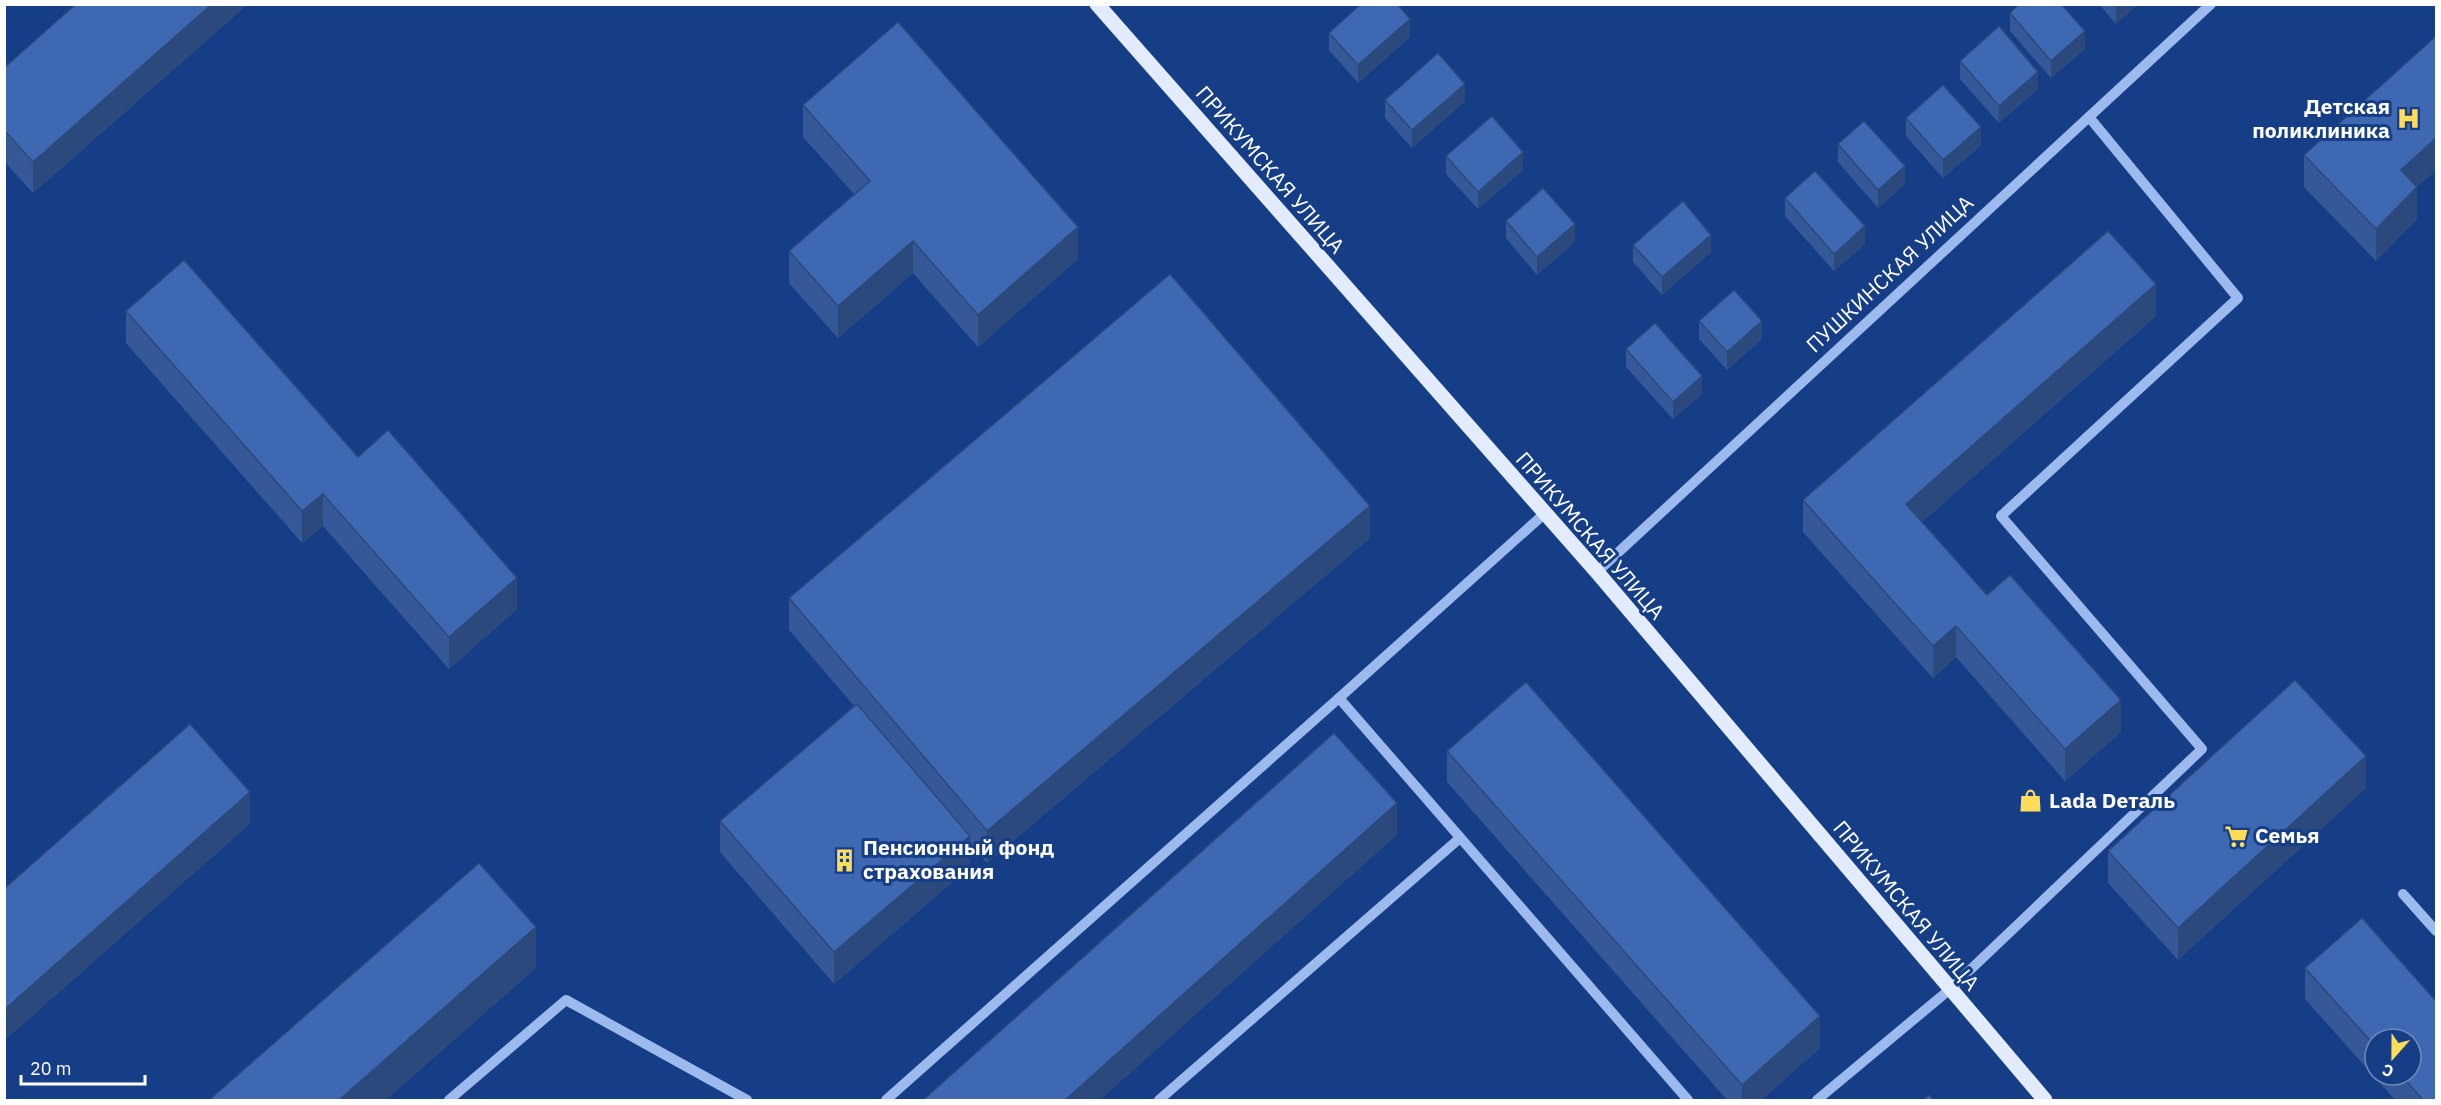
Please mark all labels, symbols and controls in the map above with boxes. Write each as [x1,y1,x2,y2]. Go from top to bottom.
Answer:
street label: ПРИКУМСКАЯ УЛИЦА [1190,79,1351,259]
place label: Детская поликлиника [2252,92,2390,144]
hospital icon: Детская поликлиника [2395,106,2421,132]
street label: ПУШКИНСКАЯ УЛИЦА [1800,188,1979,358]
street label: ПРИКУМСКАЯ УЛИЦА [1510,445,1671,625]
place label: Lada Dеталь [2049,786,2175,814]
shop icon: Lada Dеталь [2018,788,2044,814]
street label: ПРИКУМСКАЯ УЛИЦА [1827,814,1986,996]
place label: Семья [2255,821,2320,849]
supermarket icon: Семья [2224,823,2250,849]
place label: Пенсионный фонд страхования [863,833,1054,885]
building icon: Пенсионный фонд страхования [832,847,858,873]
north arrow [2363,1027,2423,1087]
scale bar [21,1048,146,1086]
text: 20 m [30,1057,72,1080]
text: С [2379,1060,2396,1082]

